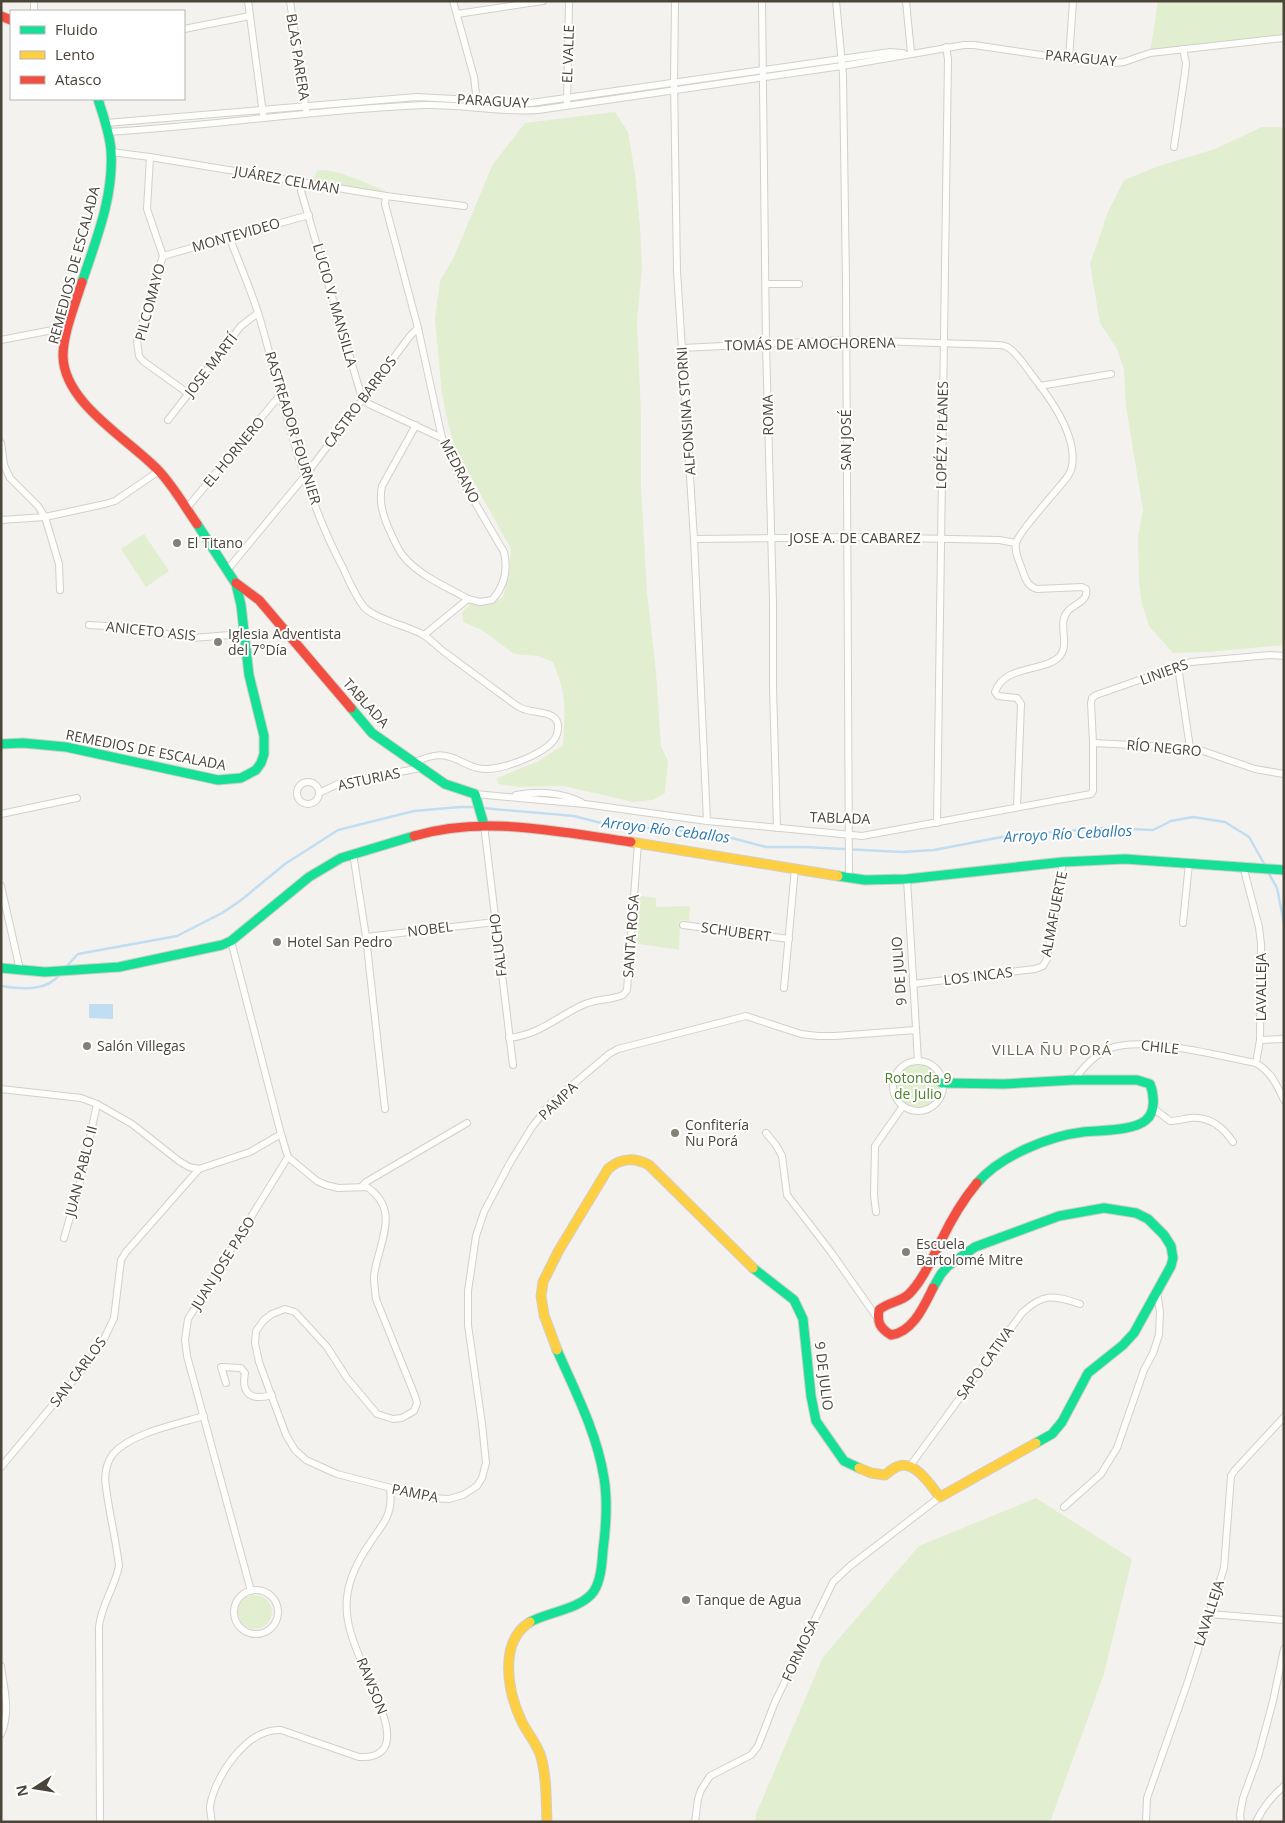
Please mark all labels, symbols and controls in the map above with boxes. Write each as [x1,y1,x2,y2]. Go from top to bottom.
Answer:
legend [10,10,185,100]
street label: BLAS PARERA [282,12,315,102]
text: Fluido [55,19,98,39]
street label: EL VALLE [557,25,578,83]
text: Lento [55,44,95,64]
street label: PARAGUAY [1044,45,1118,70]
text: Atasco [55,69,102,89]
street label: PARAGUAY [457,89,530,112]
street label: JUÁREZ CELMAN [231,161,341,198]
street label: REMEDIOS DE ESCALADA [43,184,104,346]
street label: MONTEVIDEO [190,213,282,256]
street label: LUCIO V. MANSILLA [309,241,362,369]
street label: PILCOMAYO [130,261,169,343]
street label: JOSE MARTÍ [179,329,241,402]
street label: TOMÁS DE AMOCHORENA [724,333,896,354]
street label: ALFONSINA STORNI [672,346,699,476]
street label: RASTREADOR FOURNIER [261,349,326,507]
street label: CASTRO BARROS [319,352,400,451]
street label: LOPÉZ Y PLANES [931,381,952,489]
street label: ROMA [758,394,777,436]
street label: SAN JOSÉ [836,410,855,470]
street label: EL HORNERO [199,412,269,491]
street label: MEDRANO [436,436,485,506]
street label: JOSE A. DE CABAREZ [787,528,921,547]
place label: El Titano [187,533,243,552]
marker: El Titano [171,537,183,549]
street label: ANICETO ASIS [105,616,197,645]
place label: Iglesia Adventista del 7°Día [228,624,341,659]
marker: Iglesia Adventista del 7°Día [212,636,224,648]
street label: LINIERS [1137,654,1190,689]
street label: TABLADA [339,674,394,732]
street label: REMEDIOS DE ESCALADA [64,725,228,774]
street label: RÍO NEGRO [1126,735,1202,760]
street label: ASTURIAS [336,763,402,794]
street label: TABLADA [809,807,871,828]
water label: Arroyo Río Ceballos [600,811,732,847]
water label: Arroyo Río Ceballos [1002,820,1133,846]
street label: ALMAFUERTE [1036,869,1071,958]
street label: SANTA ROSA [618,894,643,978]
street label: FALUCHO [484,912,511,978]
street label: NOBEL [406,916,454,941]
street label: SCHUBERT [700,917,772,946]
place label: Hotel San Pedro [287,932,392,951]
marker: Hotel San Pedro [271,936,283,948]
street label: 9 DE JULIO [887,936,910,1006]
street label: LAVALLEJA [1251,953,1270,1021]
street label: LOS INCAS [942,962,1013,989]
street label: CHILE [1140,1035,1180,1058]
place label: Salón Villegas [97,1036,186,1055]
district label: VILLA ÑU PORÁ [992,1039,1112,1059]
marker: Salón Villegas [81,1040,93,1052]
park label: Rotonda 9 de Julio [884,1068,952,1103]
street label: PAMPA [534,1077,581,1124]
place label: Confitería Ñu Porá [685,1115,749,1150]
street label: JUAN PABLO II [60,1123,101,1220]
marker: Confitería Ñu Porá [669,1127,681,1139]
street label: JUAN JOSE PASO [185,1212,259,1315]
place label: Escuela Bartolomé Mitre [916,1234,1023,1269]
marker: Escuela Bartolomé Mitre [900,1246,912,1258]
street label: SAPO CATIVA [952,1322,1018,1403]
street label: SAN CARLOS [45,1333,110,1411]
street label: 9 DE JULIO [811,1340,838,1412]
street label: PAMPA [390,1479,440,1506]
street label: LAVALLEJA [1189,1577,1228,1648]
place label: Tanque de Agua [696,1590,802,1609]
marker: Tanque de Agua [680,1594,692,1606]
street label: FORMOSA [777,1615,822,1684]
street label: RAWSON [353,1655,392,1717]
north arrow [10,1763,60,1813]
text: N [11,1783,32,1798]

